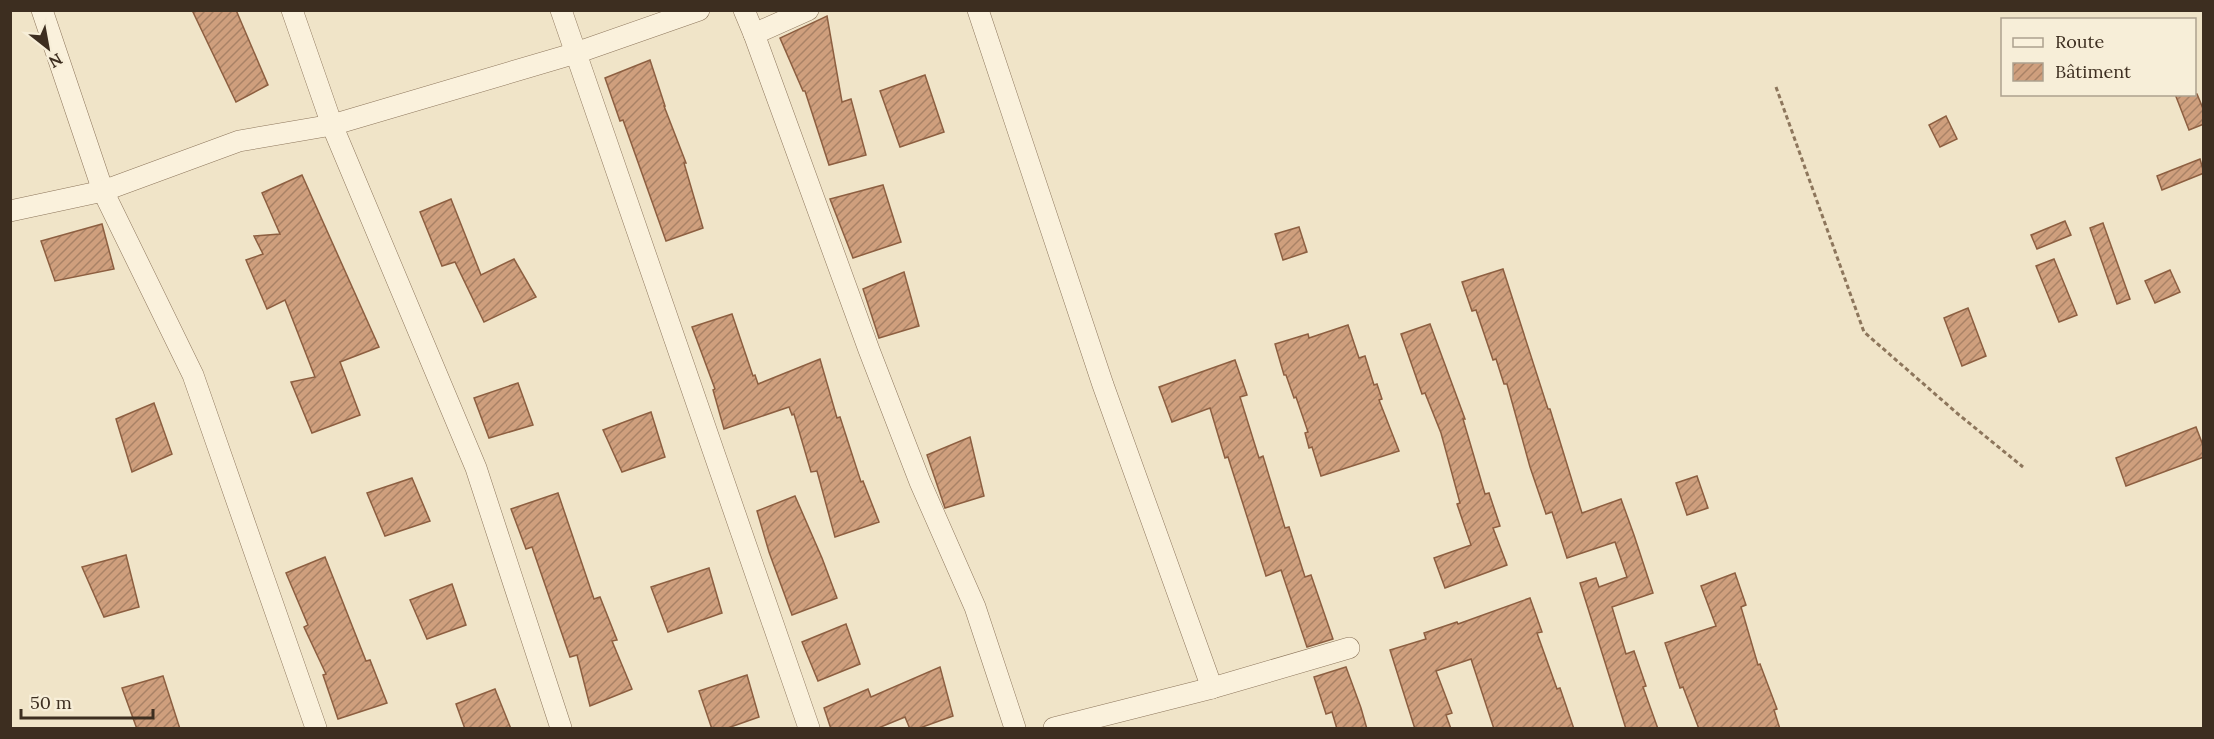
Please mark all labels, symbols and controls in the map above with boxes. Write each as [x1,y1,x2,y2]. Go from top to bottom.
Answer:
north arrow [18,18,78,78]
legend [2001,18,2196,96]
text: Route [2055,30,2104,53]
text: N [45,49,66,73]
text: Bâtiment [2055,60,2131,83]
scale bar [21,682,153,720]
text: 50 m [30,691,72,714]

